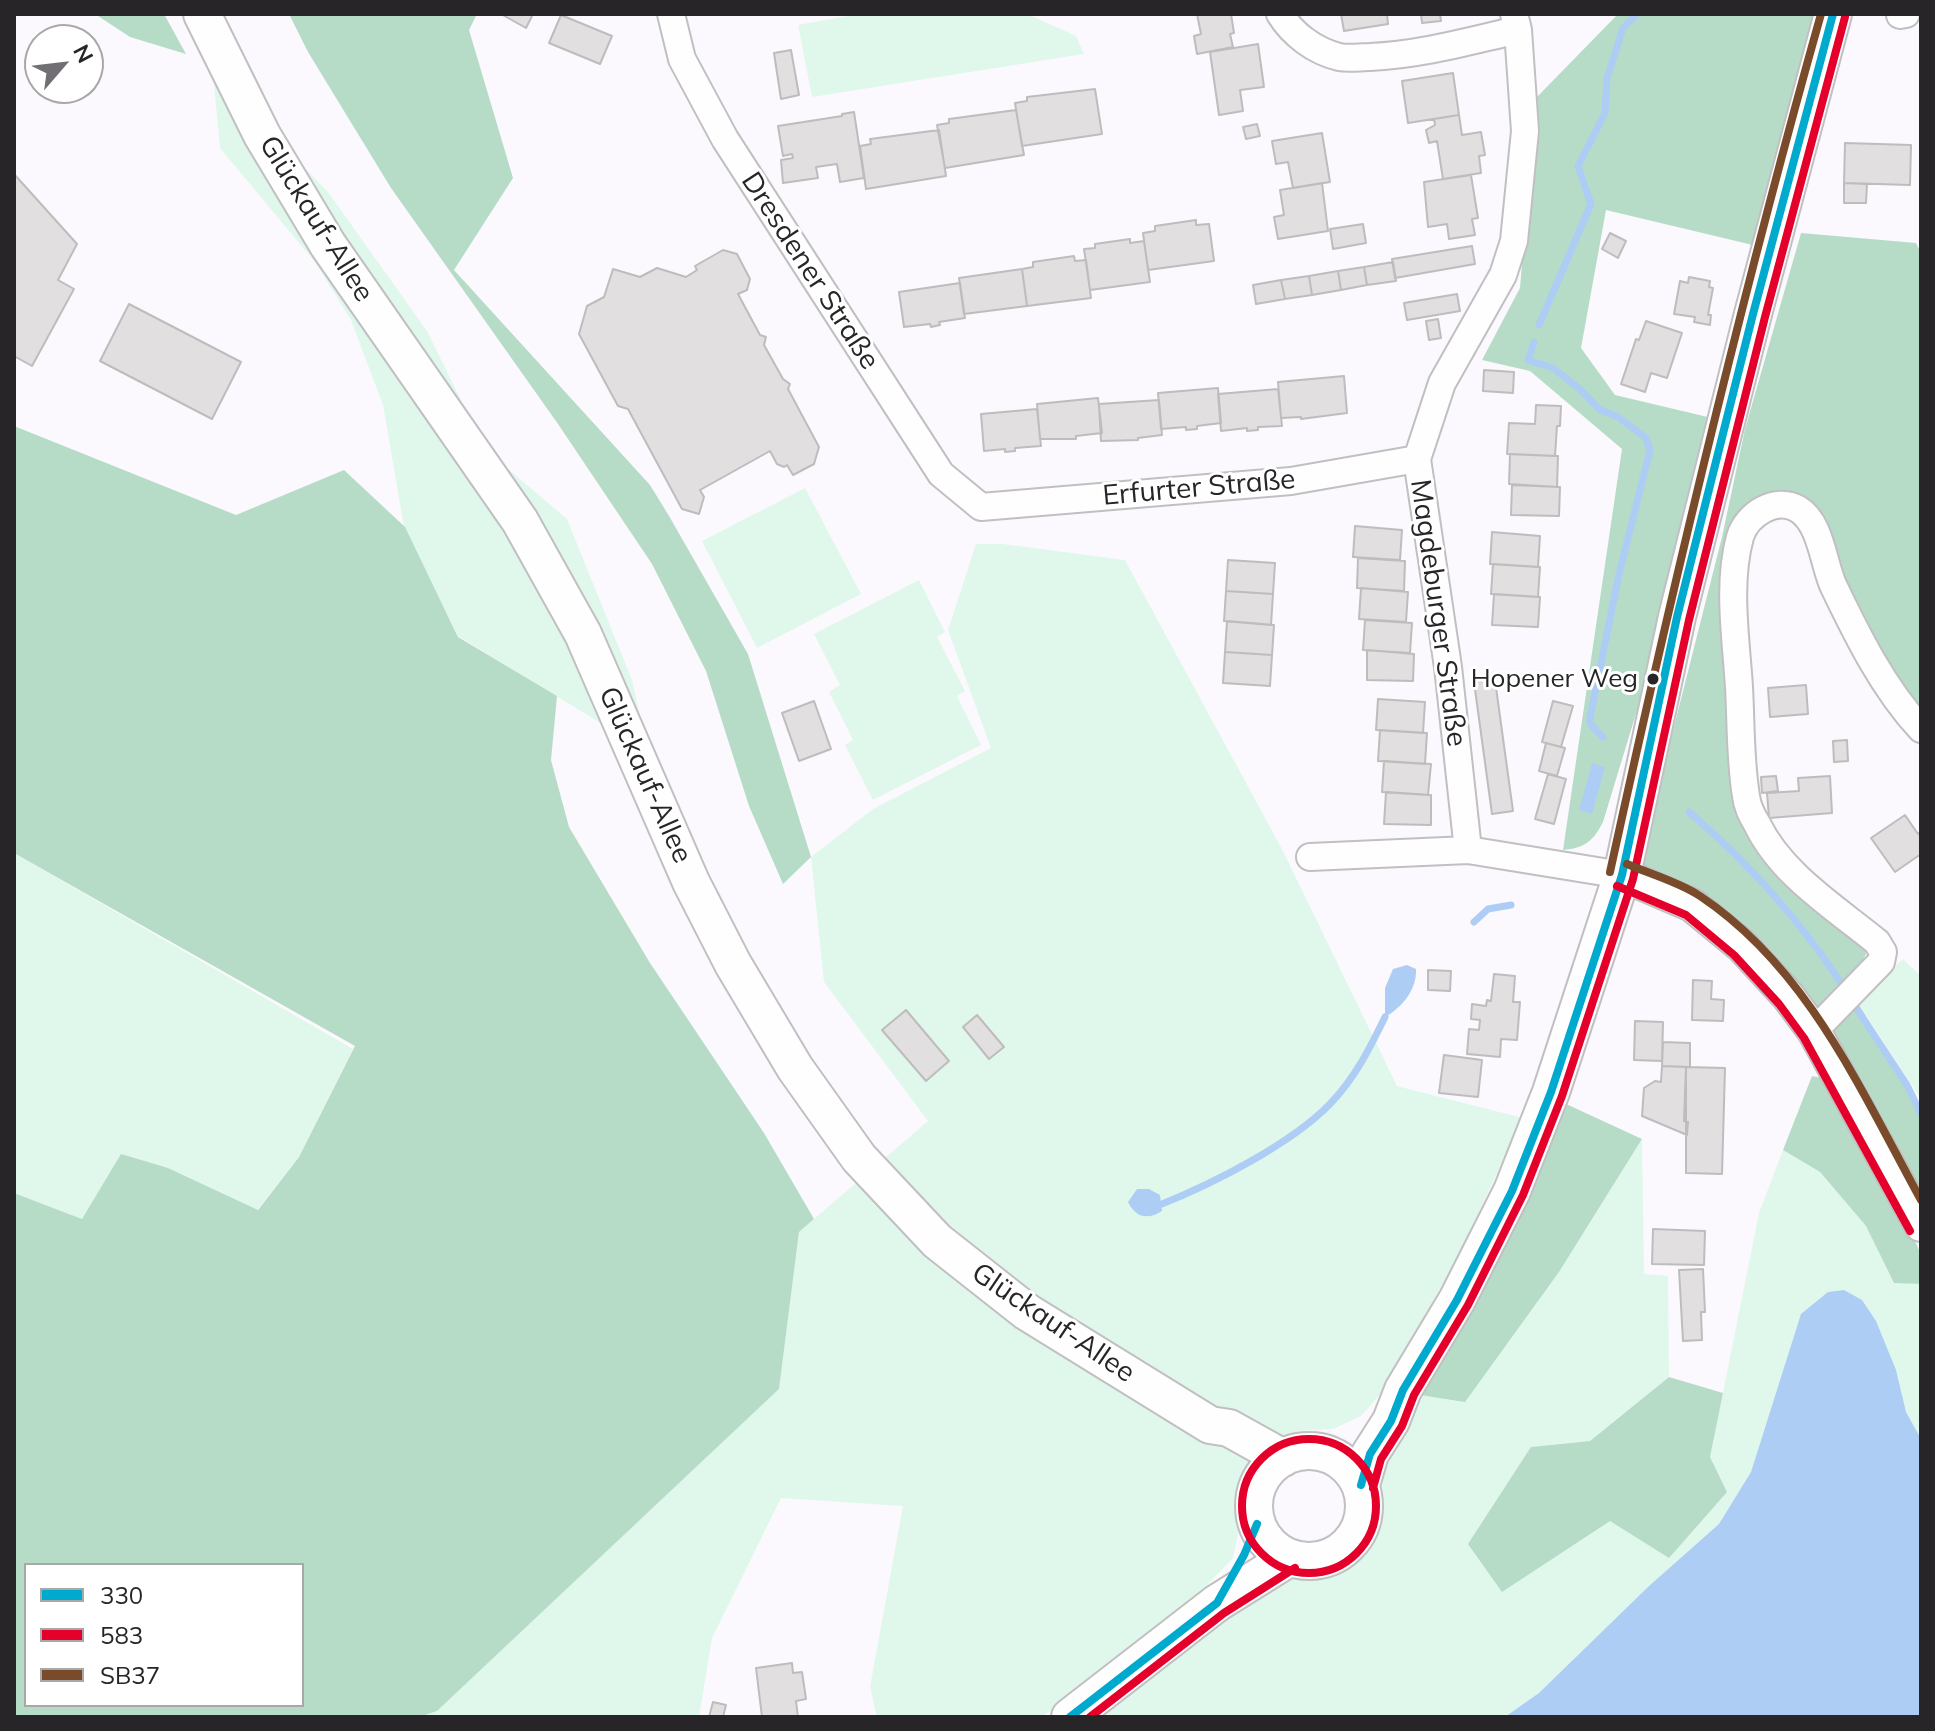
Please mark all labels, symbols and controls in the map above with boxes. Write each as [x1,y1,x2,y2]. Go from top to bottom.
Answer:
north arrow [24,24,104,104]
text: N [67,40,100,68]
street label: Glückauf-Allee [252,130,380,308]
street label: Dresdener Straße [734,166,886,376]
street label: Erfurter Straße [1101,463,1297,513]
street label: Magdeburger Straße [1403,477,1473,749]
place label: Hopener Weg [1471,663,1638,695]
marker: Hopener Weg [1645,671,1661,687]
street label: Glückauf-Allee [591,682,699,868]
street label: Glückauf-Allee [965,1256,1141,1390]
legend [24,1563,304,1707]
text: 330 [100,1580,143,1610]
text: 583 [100,1620,143,1650]
text: SB37 [100,1660,160,1690]

